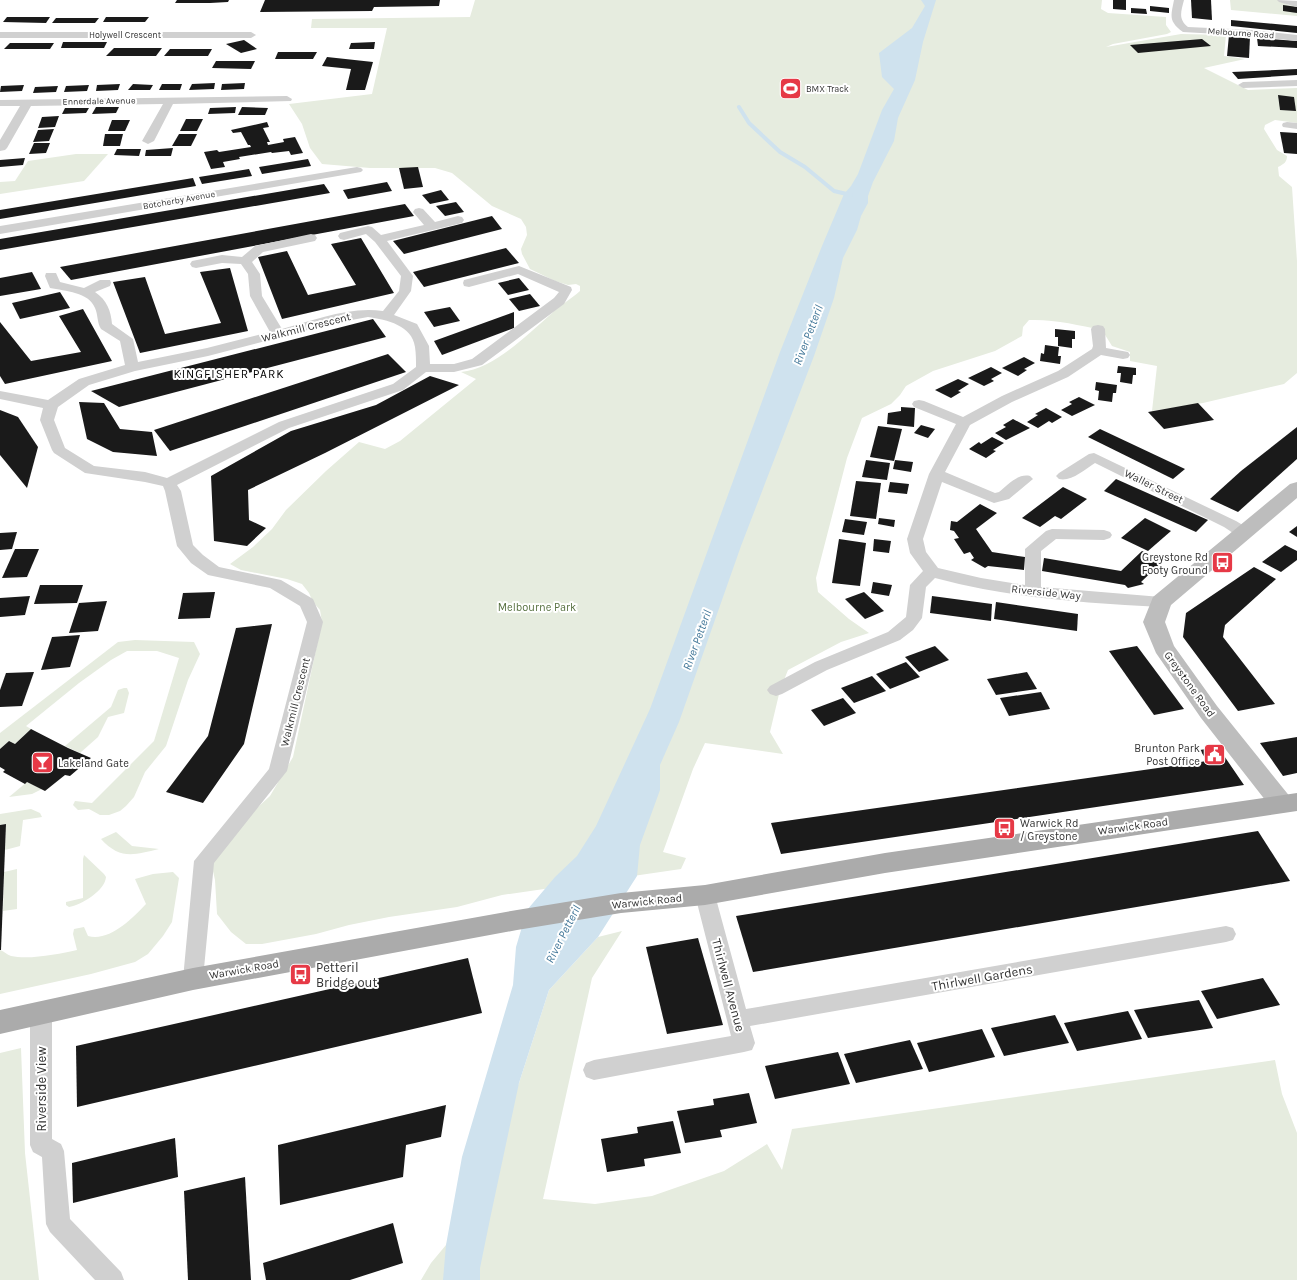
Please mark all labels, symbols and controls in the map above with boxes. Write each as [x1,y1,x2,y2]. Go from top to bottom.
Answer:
street label: Melbourne Road [1207,26,1275,40]
street label: Holywell Crescent [89,30,162,40]
sports icon: BMX Track [778,76,804,102]
place label: BMX Track [806,84,849,94]
street label: Ennerdale Avenue [62,95,136,107]
street label: Botcherby Avenue [142,189,216,211]
water label: River Petteril [790,303,826,367]
street label: Walkmill Crescent [260,310,352,345]
district label: KINGFISHER PARK [173,367,285,381]
street label: Waller Street [1122,467,1185,506]
bus stop icon: Greystone Rd Footy Ground [1210,550,1236,576]
place label: Greystone Rd Footy Ground [1142,551,1208,577]
street label: Riverside Way [1011,582,1081,603]
park label: Melbourne Park [498,601,576,614]
water label: River Petteril [680,608,714,672]
street label: Greystone Road [1161,649,1218,720]
street label: Walkmill Crescent [278,656,313,748]
public building icon: Brunton Park Post Office [1202,741,1228,767]
place label: Brunton Park Post Office [1134,742,1200,768]
bar icon: Lakeland Gate [30,750,56,776]
place label: Lakeland Gate [58,757,129,770]
street label: Warwick Road [1097,815,1169,838]
bus stop icon: Warwick Rd / Greystone [991,816,1017,842]
place label: Warwick Rd / Greystone [1020,817,1079,843]
street label: Warwick Road [611,891,683,912]
water label: River Petteril [542,903,584,965]
street label: Thirlwell Avenue [709,937,748,1034]
street label: Warwick Road [208,957,280,982]
place label: Petteril Bridge out [316,960,377,990]
bus stop icon: Petteril Bridge out [288,961,314,987]
street label: Thirlwell Gardens [930,961,1034,994]
street label: Riverside View [34,1046,49,1132]

